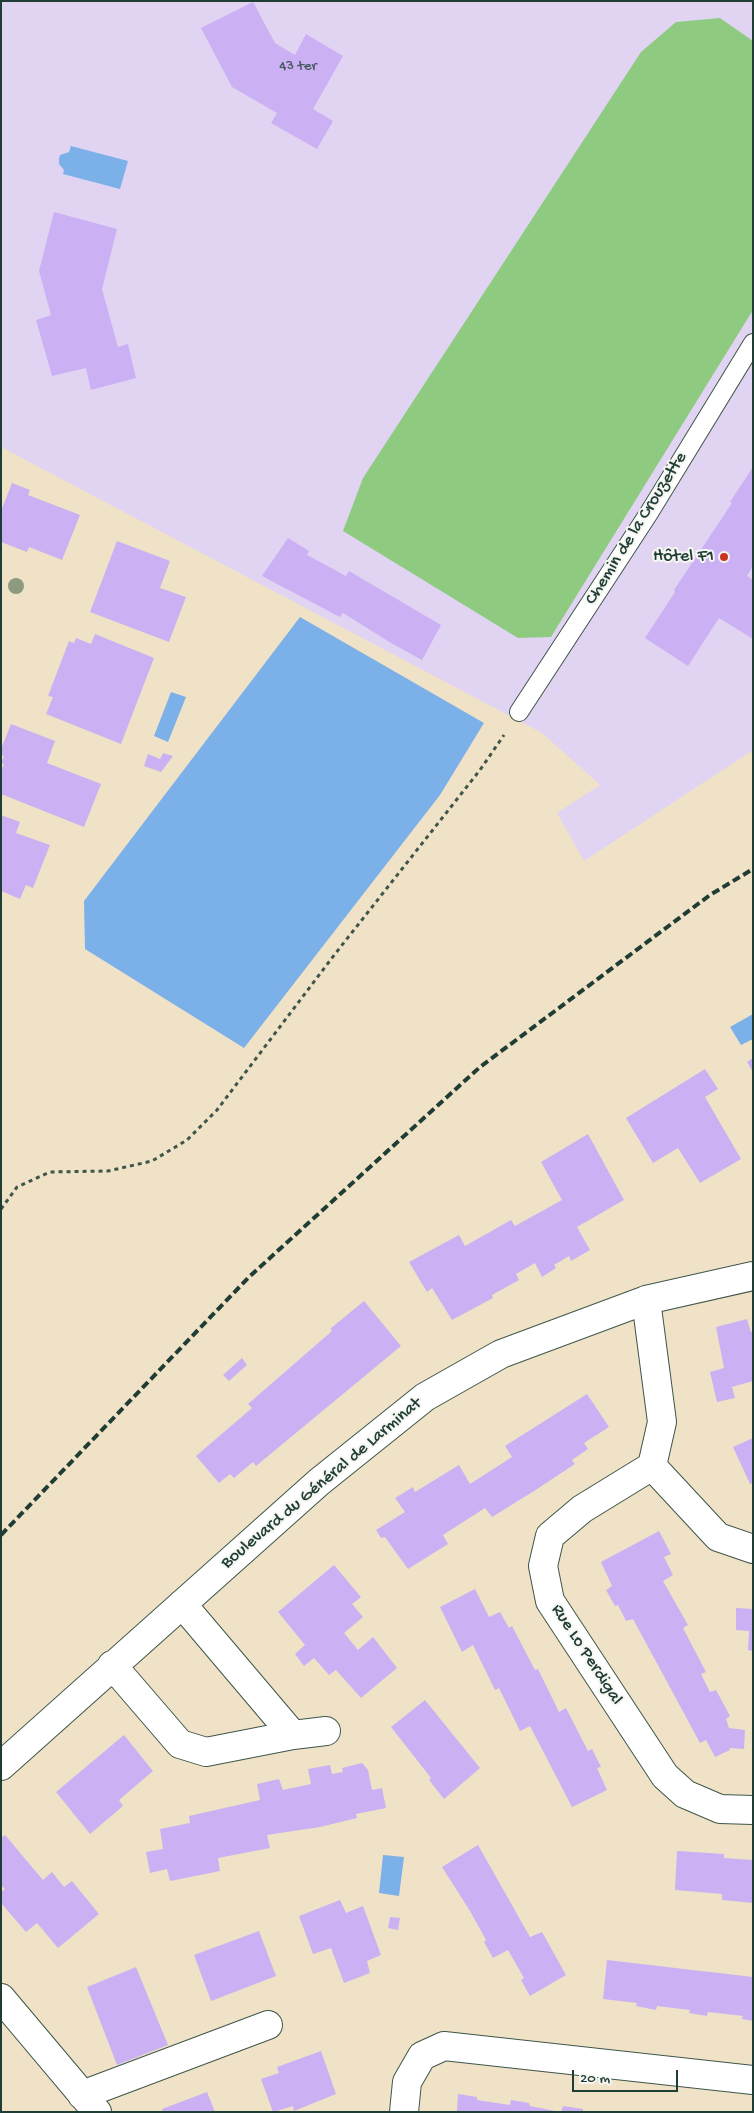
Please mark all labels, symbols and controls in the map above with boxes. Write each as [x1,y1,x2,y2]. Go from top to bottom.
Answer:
house number: 43 ter [279,58,317,76]
street label: Chemin de la Crouzette [581,449,693,609]
place label: Hôtel F1 [653,546,714,568]
marker: Hôtel F1 [718,551,730,563]
street label: Boulevard du Général de Larminat [217,1394,427,1574]
street label: Rue Lo Perdigal [545,1601,627,1709]
scale bar [574,2060,680,2092]
text: 20 m [580,2070,610,2088]

